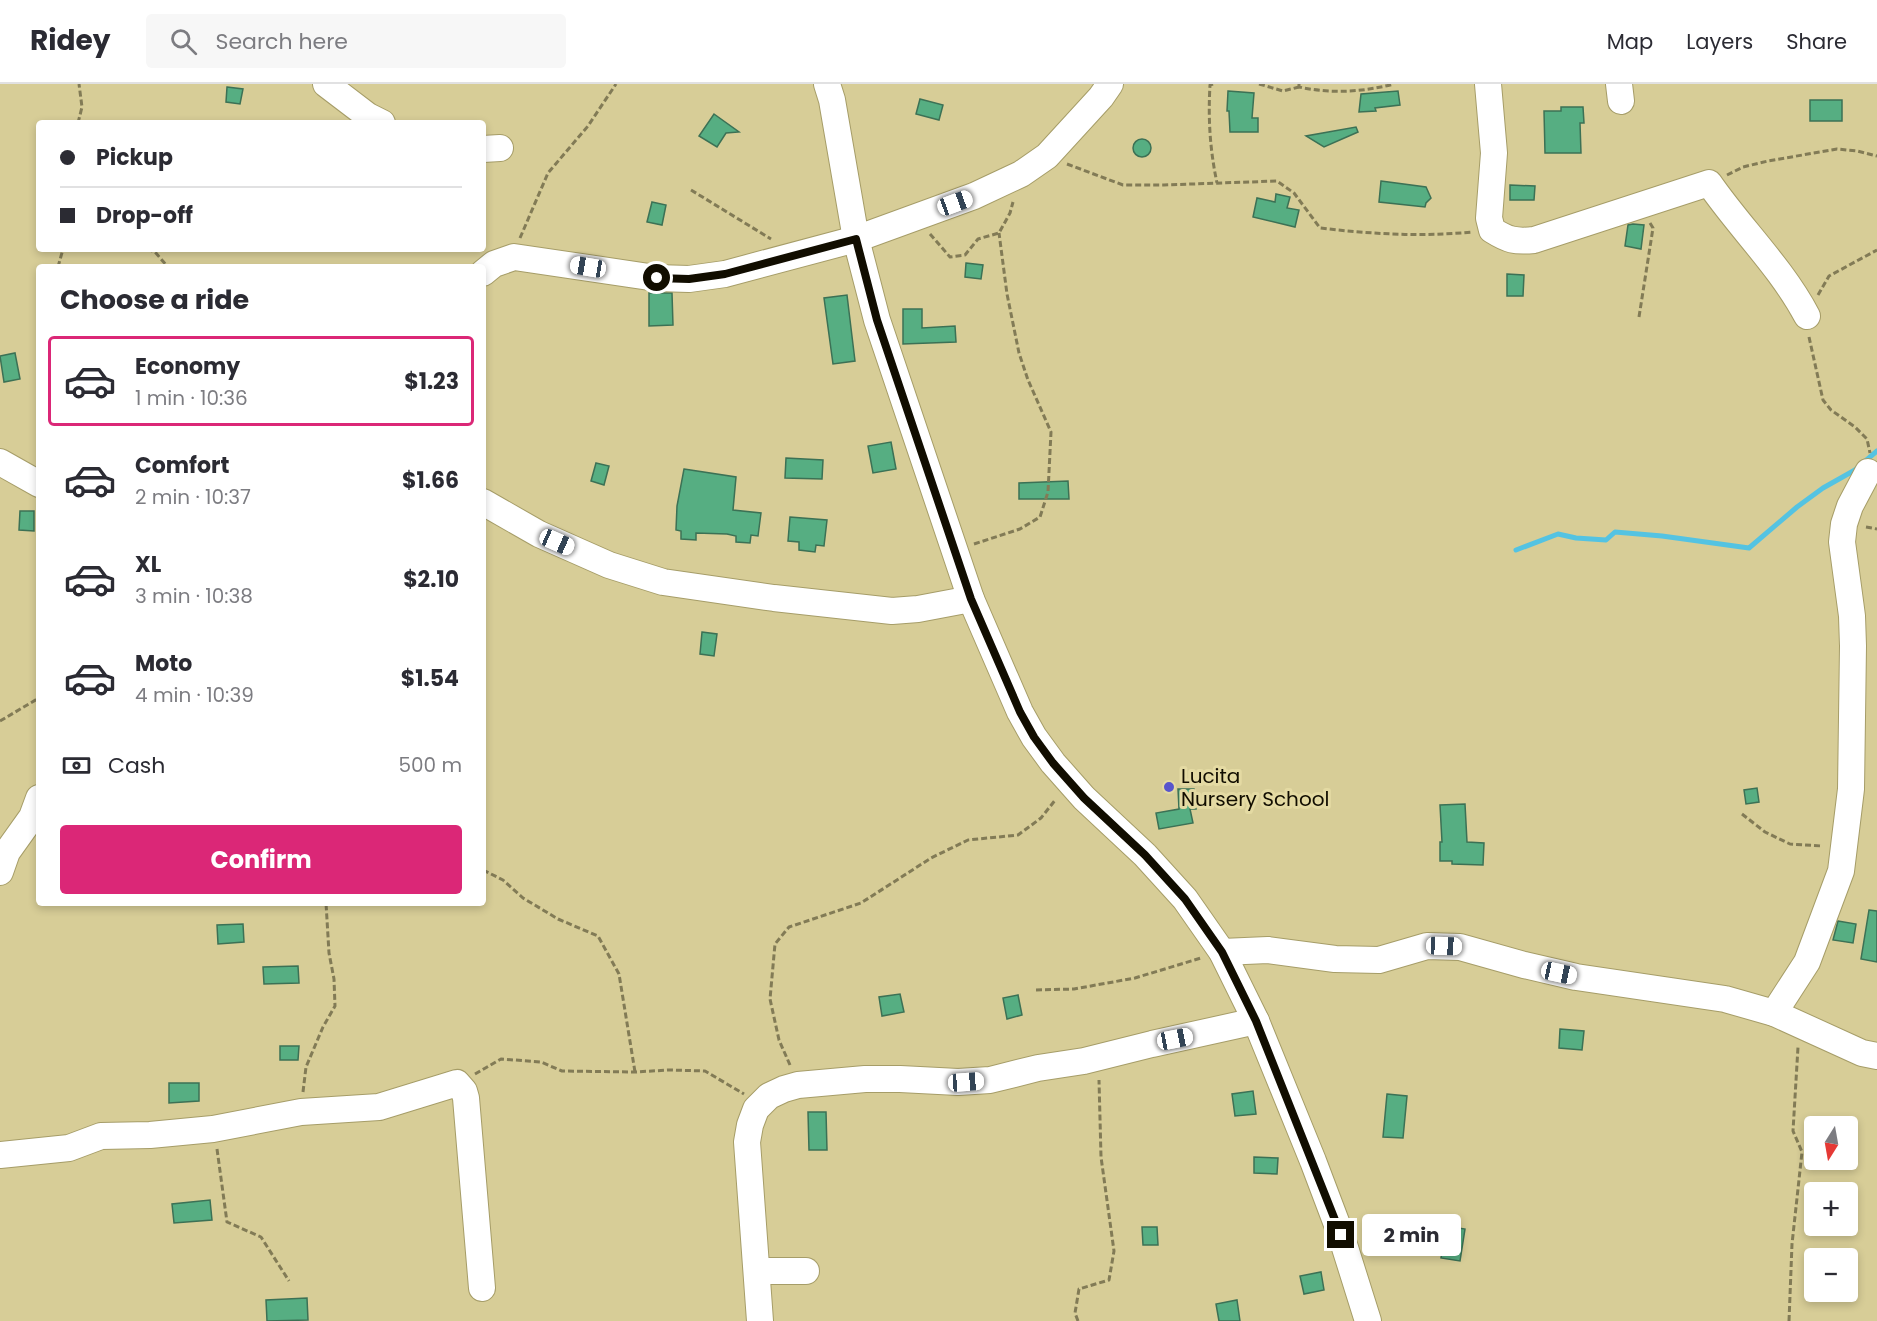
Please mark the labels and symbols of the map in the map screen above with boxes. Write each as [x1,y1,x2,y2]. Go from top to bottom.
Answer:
car [935,188,975,218]
car [569,255,607,279]
route start [643,264,670,291]
car [537,526,577,558]
place label: Lucita Nursery School [1181,762,1329,813]
marker: Lucita Nursery School [1162,780,1176,794]
car [1426,936,1462,956]
car [1540,960,1578,986]
car [1156,1027,1194,1051]
car [947,1072,985,1092]
north arrow [1804,1116,1858,1170]
callout: 2 min [1362,1214,1461,1256]
route end [1327,1221,1354,1248]

